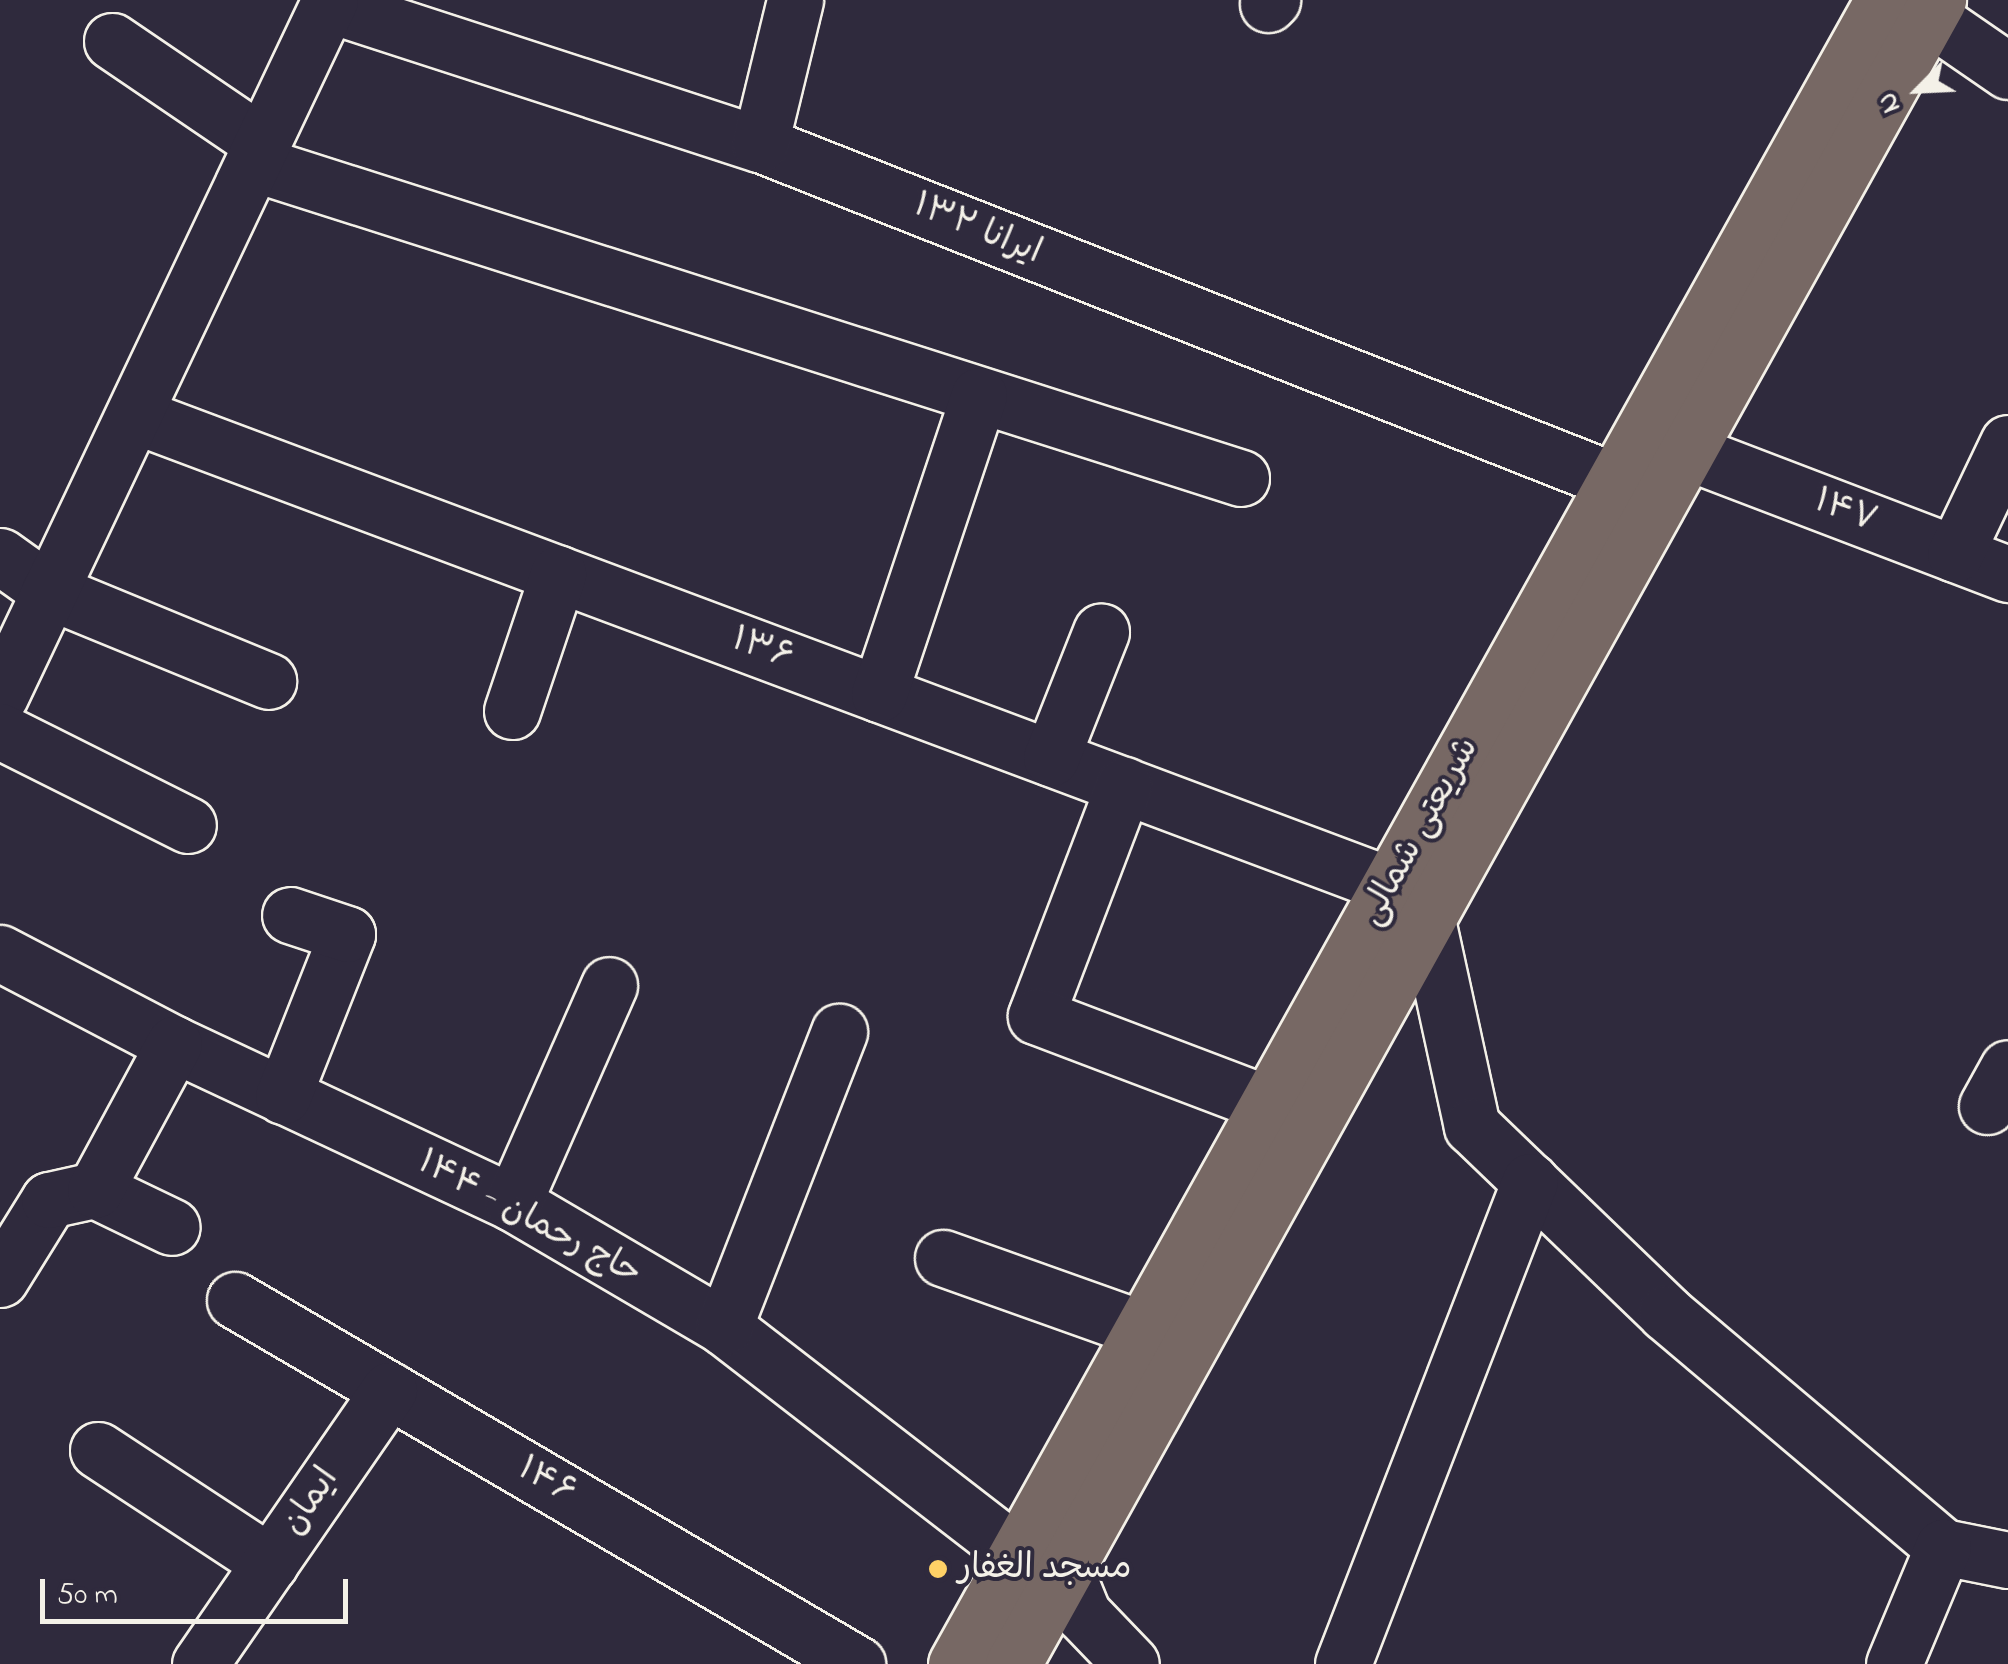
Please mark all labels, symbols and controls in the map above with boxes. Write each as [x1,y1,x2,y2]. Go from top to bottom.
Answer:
north arrow [1868,40,1968,140]
text: N [1868,85,1913,119]
street label: ایرانا ۱۳۲ [907,185,1047,275]
street label: ۱۴۷ [1808,481,1882,543]
street label: ۱۳۶ [725,620,799,680]
street label: شریعتی شمالی [1351,731,1489,933]
street label: حاج رحمان - ۱۴۴ [410,1142,648,1296]
street label: ۱۴۶ [509,1449,583,1515]
street label: ایمان [273,1460,349,1544]
place label: مسجد الغفار [958,1548,1132,1590]
marker: مسجد الغفار [927,1558,949,1580]
scale bar [45,1559,352,1621]
text: 50 m [57,1574,118,1618]

